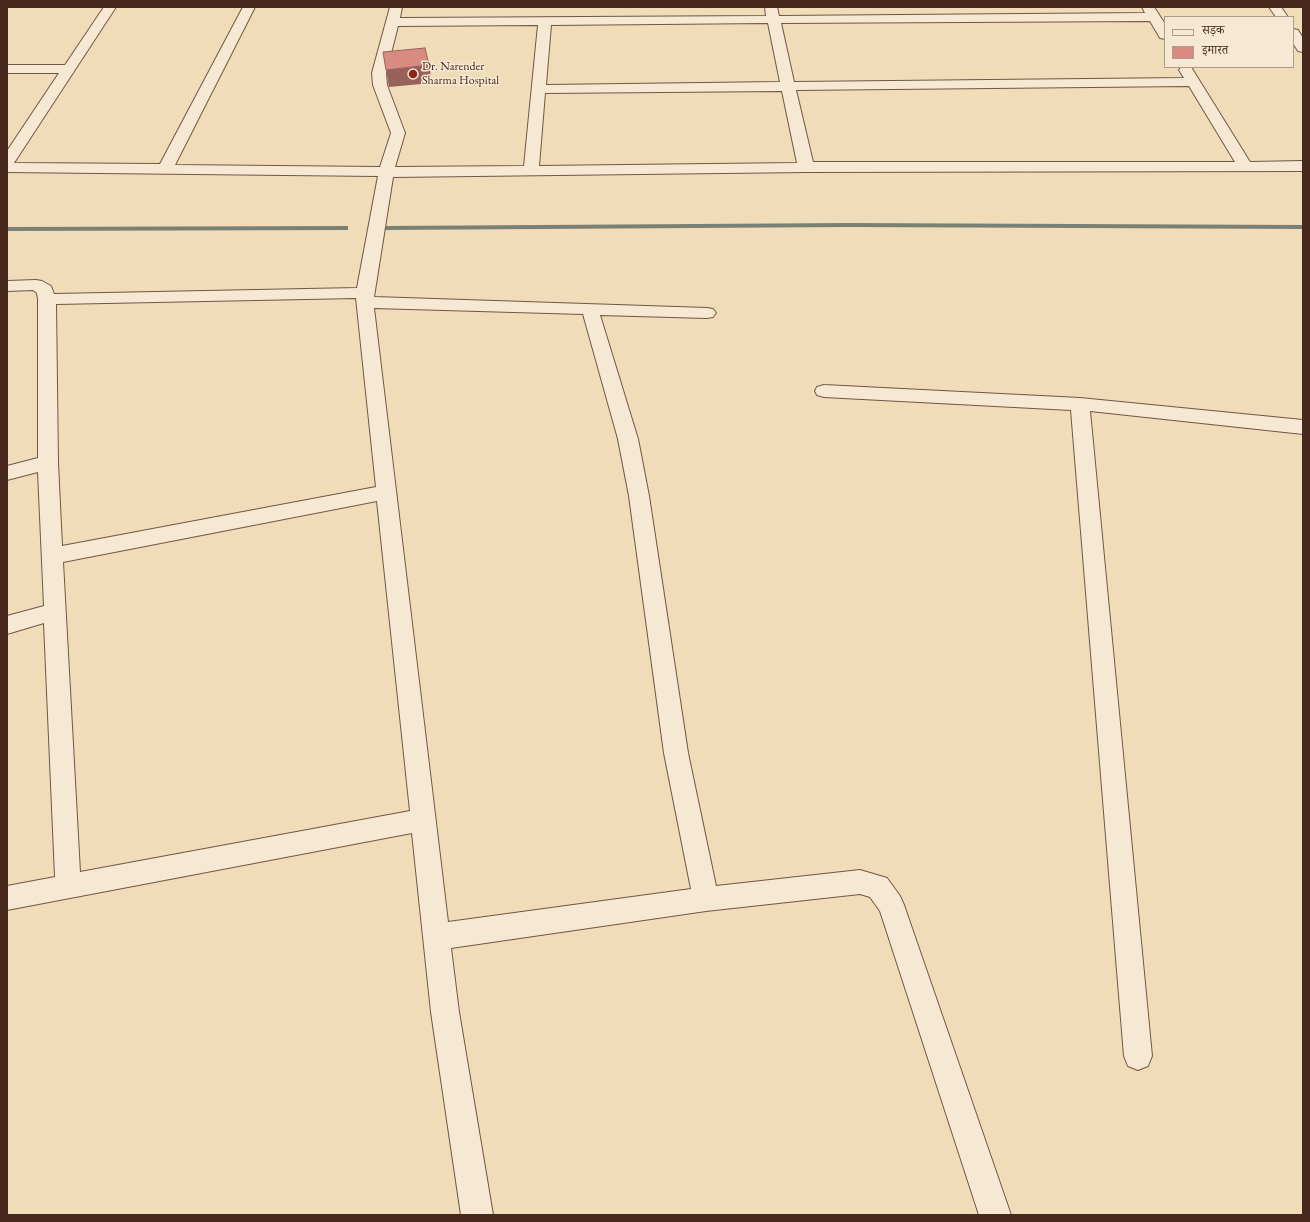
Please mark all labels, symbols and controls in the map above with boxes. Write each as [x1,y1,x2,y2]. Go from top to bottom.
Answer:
legend [1164,16,1294,68]
text: सड़क [1202,22,1225,38]
text: इमारत [1202,42,1228,58]
place label: Dr. Narender Sharma Hospital [422,60,499,88]
marker: Dr. Narender Sharma Hospital [407,68,419,80]

